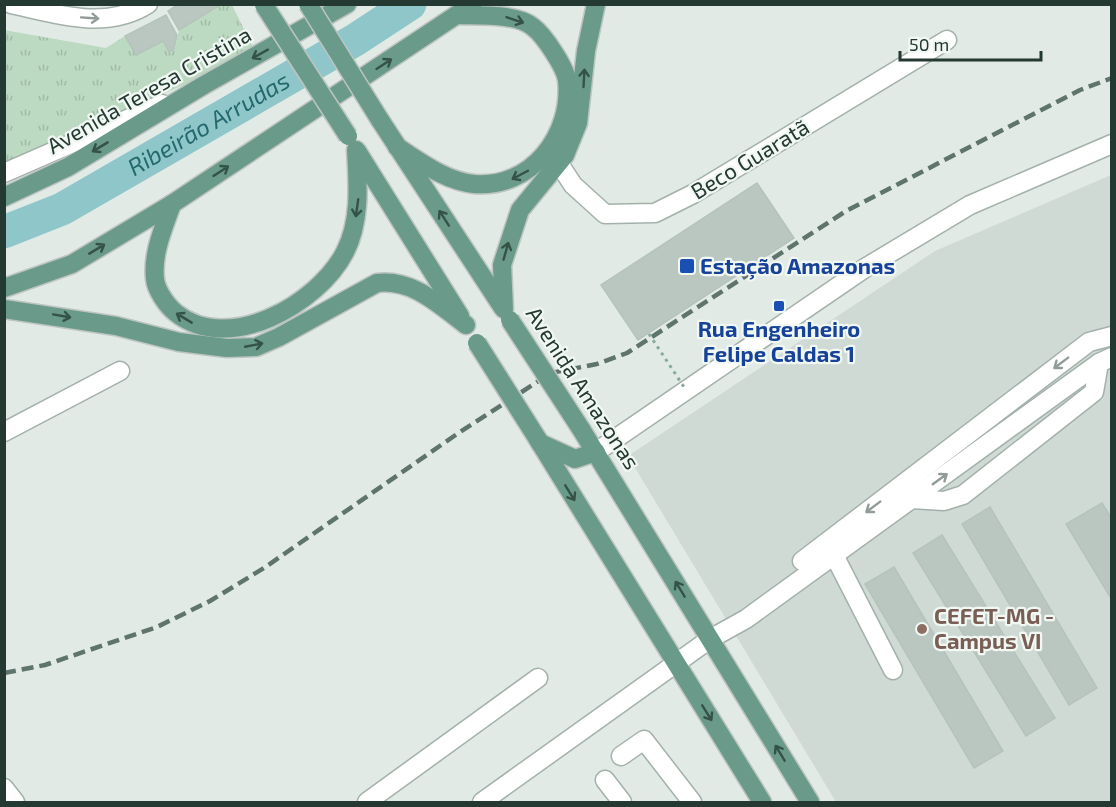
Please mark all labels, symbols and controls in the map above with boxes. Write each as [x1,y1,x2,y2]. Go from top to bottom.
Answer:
one-way arrow [79,13,99,24]
one-way arrow [506,15,525,26]
street label: Avenida Teresa Cristina [42,20,255,158]
scale bar [900,24,1041,62]
text: 50 m [909,33,949,55]
one-way arrow [252,48,269,60]
one-way arrow [375,58,391,70]
water label: Ribeirão Arrudas [122,65,294,181]
one-way arrow [579,68,590,88]
street label: Beco Guaratã [686,113,813,204]
one-way arrow [92,142,109,154]
one-way arrow [212,165,229,177]
one-way arrow [512,170,530,181]
one-way arrow [351,198,362,217]
one-way arrow [438,210,450,227]
one-way arrow [501,242,512,261]
one-way arrow [88,243,105,255]
place label: Estação Amazonas [700,252,895,280]
marker: Estação Amazonas [678,257,696,275]
marker: Rua Engenheiro Felipe Caldas 1 [772,299,786,313]
street label: Avenida Amazonas [522,301,646,474]
one-way arrow [52,311,72,322]
one-way arrow [176,311,193,323]
place label: Rua Engenheiro Felipe Caldas 1 [698,315,860,366]
one-way arrow [244,339,263,350]
one-way arrow [1053,357,1069,370]
one-way arrow [931,472,947,485]
one-way arrow [565,484,577,501]
one-way arrow [865,501,881,513]
one-way arrow [673,581,685,598]
place label: CEFET-MG - Campus VI [934,602,1054,653]
marker: CEFET-MG - Campus VI [915,622,929,636]
one-way arrow [702,704,714,721]
one-way arrow [774,745,786,762]

